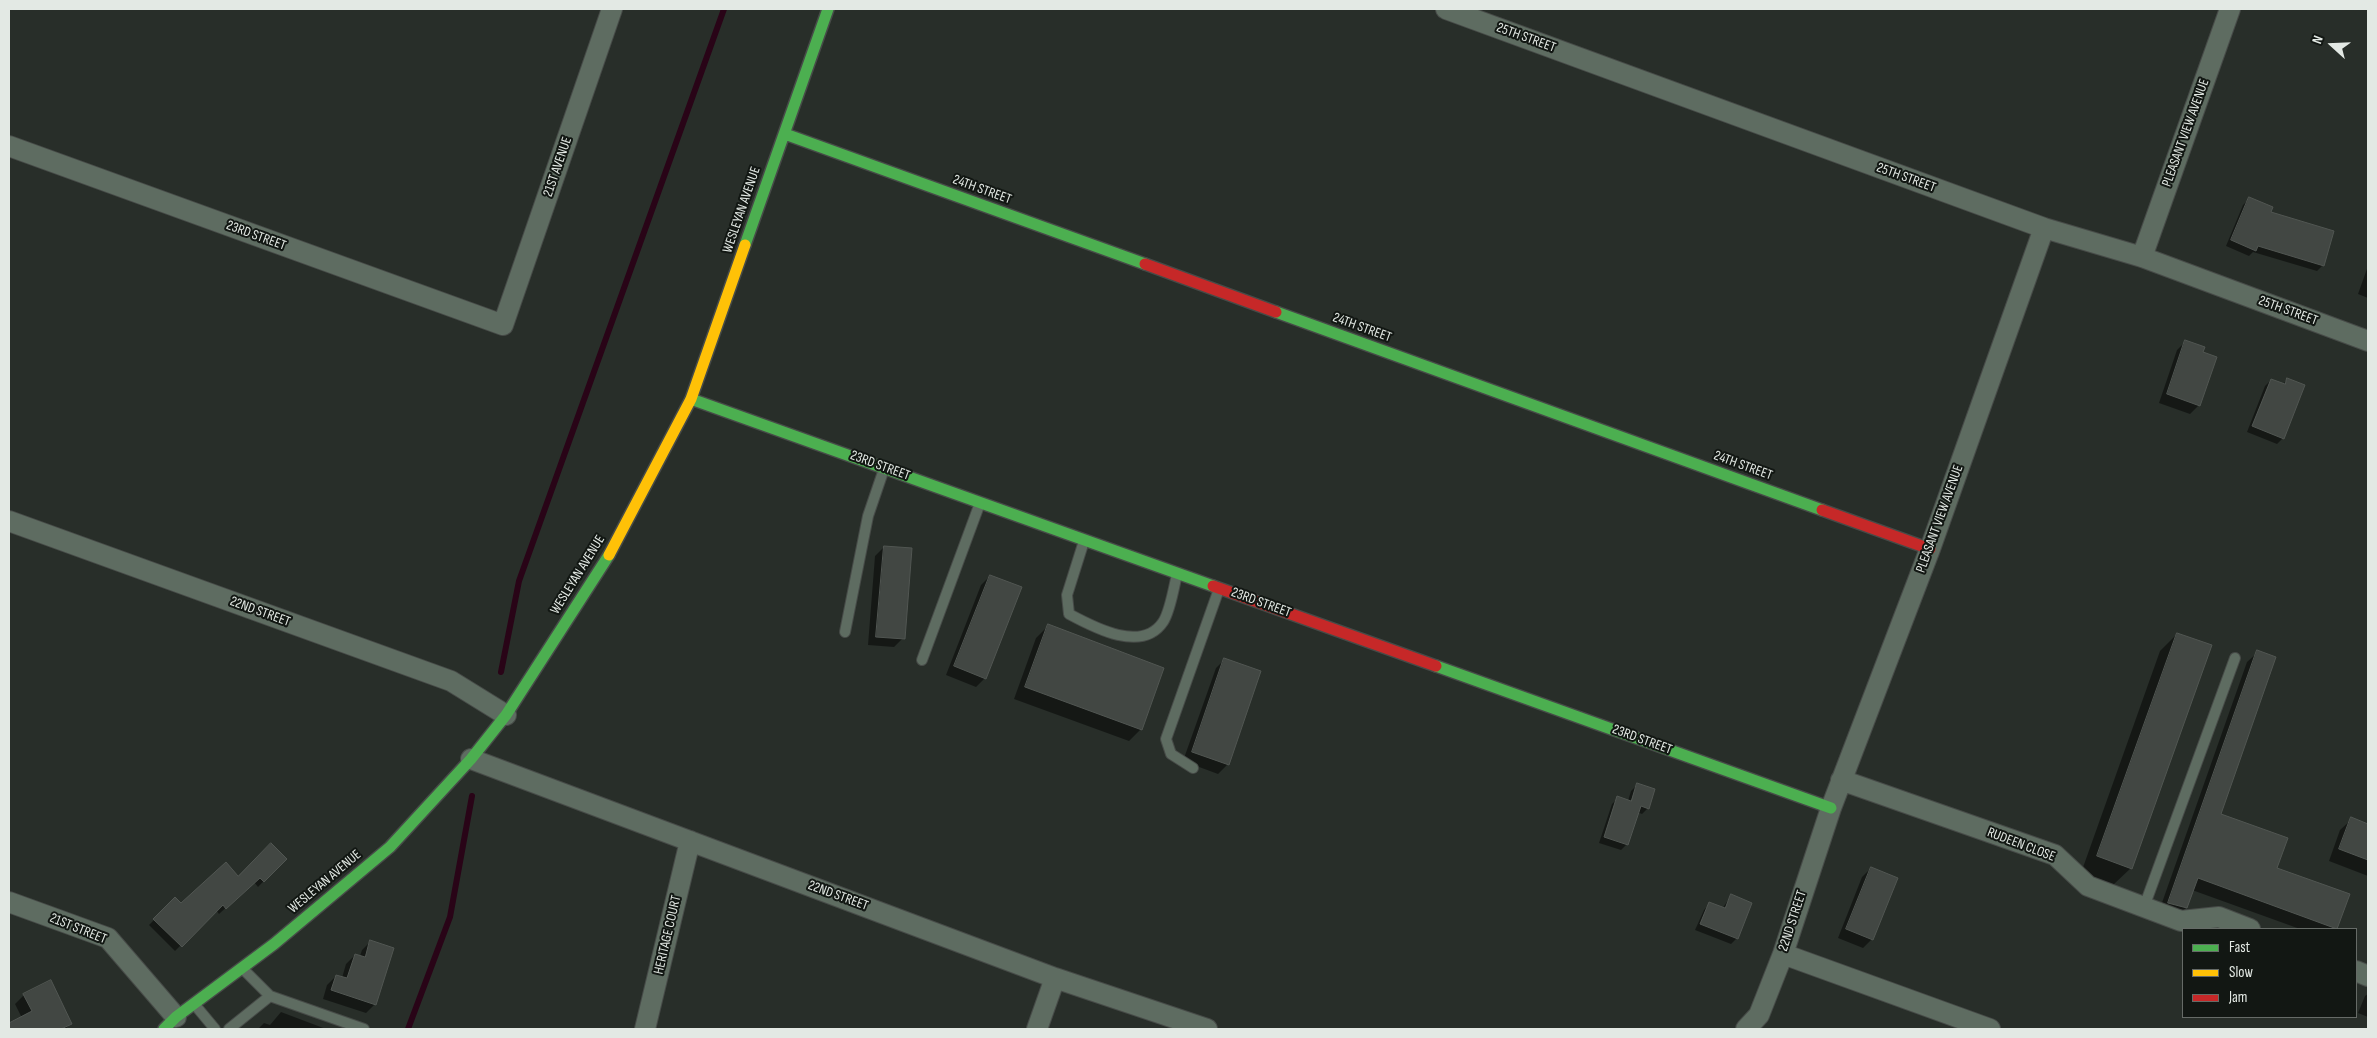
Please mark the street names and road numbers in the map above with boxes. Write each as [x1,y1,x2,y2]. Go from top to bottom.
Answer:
street label: 25TH STREET [1494,20,1558,56]
street label: PLEASANT VIEW AVENUE [2159,77,2213,189]
street label: 21ST AVENUE [540,135,576,199]
street label: 25TH STREET [1874,160,1938,196]
street label: WESLEYAN AVENUE [719,165,765,255]
street label: 24TH STREET [950,172,1014,208]
street label: 23RD STREET [224,217,288,255]
street label: 25TH STREET [2256,293,2320,329]
street label: 24TH STREET [1330,310,1394,346]
street label: 23RD STREET [848,447,912,485]
street label: 24TH STREET [1711,448,1775,484]
street label: PLEASANT VIEW AVENUE [1913,463,1967,575]
street label: WESLEYAN AVENUE [547,532,609,618]
street label: 23RD STREET [1229,584,1293,622]
street label: 22ND STREET [227,593,293,631]
street label: 23RD STREET [1610,721,1674,759]
street label: RUDEEN CLOSE [1985,824,2057,866]
street label: WESLEYAN AVENUE [285,847,365,917]
street label: 22ND STREET [805,877,871,915]
street label: 22ND STREET [1775,888,1811,954]
street label: HERITAGE COURT [651,894,685,976]
street label: 21ST STREET [47,910,109,948]

